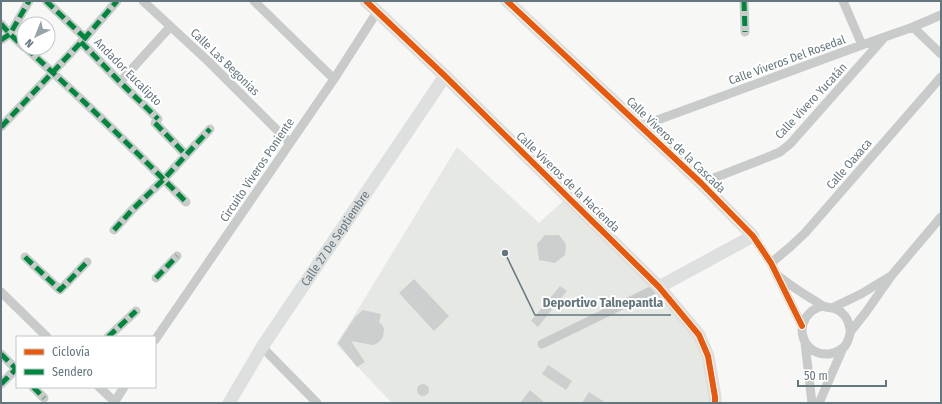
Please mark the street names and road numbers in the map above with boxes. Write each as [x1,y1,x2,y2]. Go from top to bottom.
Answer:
street label: Calle Las Begonias [188,26,262,98]
street label: Calle Viveros Del Rosedal [727,32,847,88]
street label: Andador Eucalipto [91,35,165,109]
street label: Calle Vivero Yucatán [772,60,850,142]
street label: Calle Viveros de la Cascada [624,94,729,196]
street label: Circuito Viveros Poniente [217,115,297,225]
street label: Calle Viveros de la Hacienda [513,129,623,235]
street label: Calle Oaxaca [823,136,875,192]
street label: Calle 27 De Septiembre [298,188,373,289]

